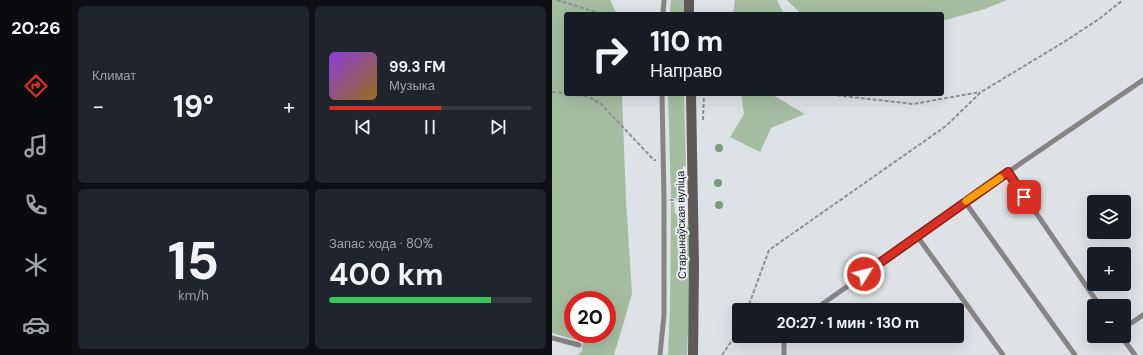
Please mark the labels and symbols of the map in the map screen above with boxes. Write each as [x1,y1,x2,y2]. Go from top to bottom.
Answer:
street label: Старынаўская вуліца [673,170,689,279]
pin [1007,180,1041,214]
position arrow [843,253,885,295]
speed limit sign: 20 [564,291,616,343]

